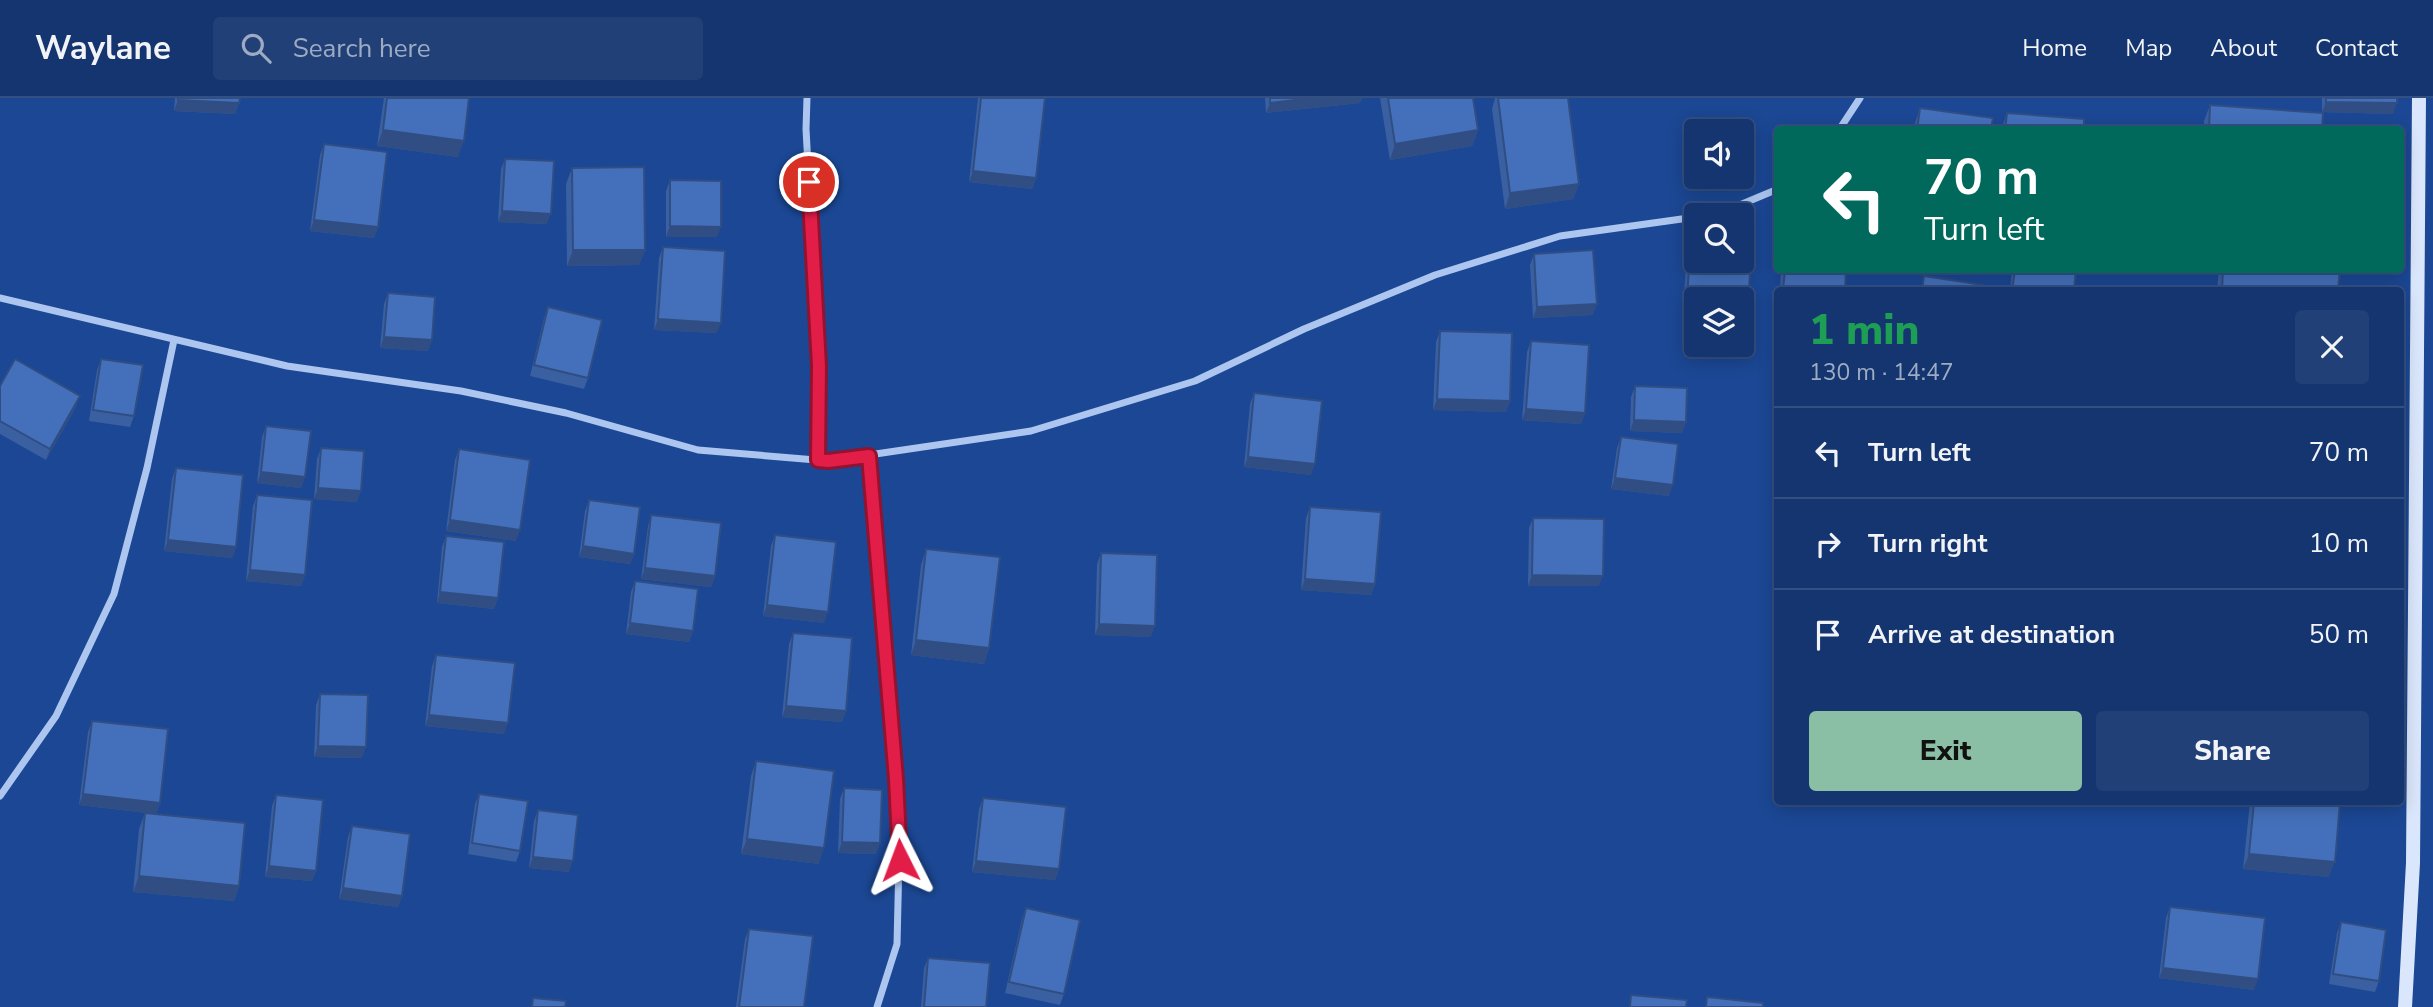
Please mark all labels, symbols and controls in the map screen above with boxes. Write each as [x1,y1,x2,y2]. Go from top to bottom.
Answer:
search box [213,17,703,80]
text: Waylane [35,26,171,71]
icon: search [237,29,275,67]
text: Search here [293,31,431,66]
text: Home [2022,32,2087,64]
text: Map [2125,32,2172,64]
text: About [2210,32,2277,64]
text: Contact [2315,32,2398,64]
map controls [1684,119,1754,357]
button: sound [1684,119,1754,189]
text: 70 m [1924,144,2039,211]
pin [779,152,839,212]
icon: left [1809,154,1900,245]
icon: arrive [790,163,828,201]
button: search [1684,203,1754,273]
text: Turn left [1924,208,2044,251]
button: layers [1684,287,1754,357]
text: 1 min [1809,302,1919,359]
button: close [2295,310,2369,384]
text: 130 m · 14:47 [1809,357,1954,388]
icon: left [1809,434,1847,472]
text: Turn left [1868,435,1971,470]
text: 70 m [2309,435,2369,470]
icon: right [1809,525,1847,563]
text: Turn right [1868,526,1987,561]
text: 10 m [2309,526,2369,561]
icon: arrive [1809,616,1847,654]
text: Arrive at destination [1868,617,2115,652]
text: 50 m [2309,617,2369,652]
button: Exit [1809,711,2082,791]
button: Share [2096,711,2369,791]
position arrow [863,823,937,897]

